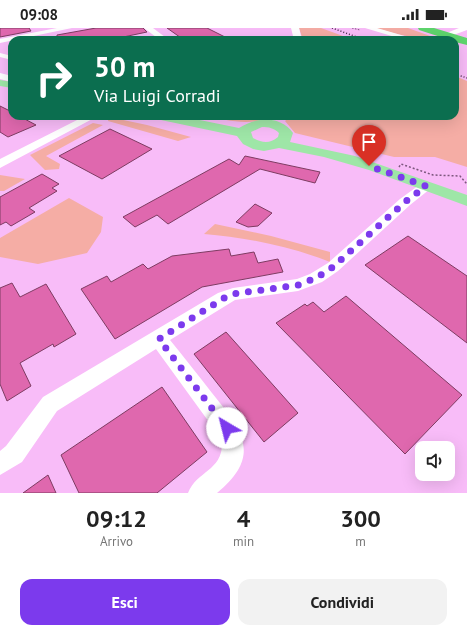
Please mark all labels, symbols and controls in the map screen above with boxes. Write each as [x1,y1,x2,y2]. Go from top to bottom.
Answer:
text: 09:08 [20,5,58,24]
text: 50 m [94,48,155,85]
icon: right [28,52,80,104]
text: Via Luigi Corradi [94,84,221,107]
pin [352,125,386,166]
icon: arrive [358,131,380,153]
position arrow [206,407,248,449]
map controls [415,441,455,481]
button: sound [415,441,455,481]
text: 09:12 [86,503,147,534]
text: 4 [237,503,250,534]
text: 300 [340,503,381,534]
text: Arrivo [100,533,133,550]
text: min [233,533,254,550]
text: m [355,533,366,550]
button: Esci [20,579,230,625]
button: Condividi [238,579,447,625]

